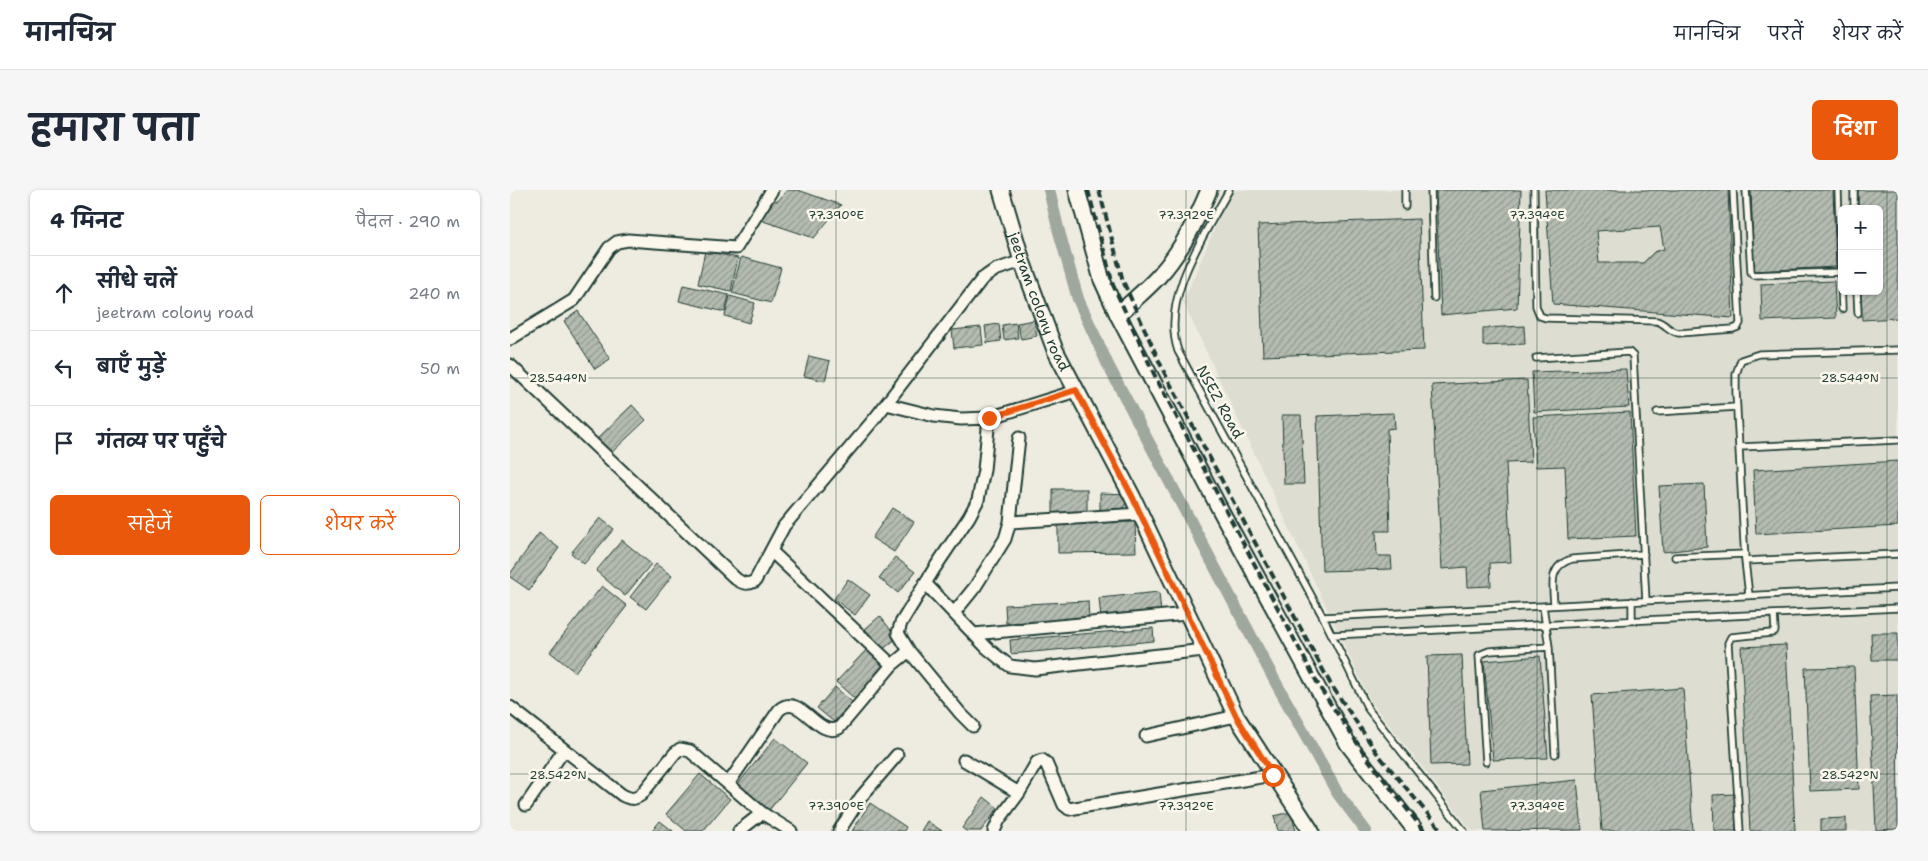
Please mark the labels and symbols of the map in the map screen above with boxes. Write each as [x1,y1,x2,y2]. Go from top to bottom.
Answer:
text: 77.390°E [808,207,864,223]
text: 77.392°E [1158,207,1214,223]
text: 77.394°E [1509,207,1565,223]
street label: jeetram colony road [1004,229,1075,375]
street label: NSEZ Road [1192,362,1249,443]
text: 28.544°N [529,370,587,386]
text: 28.544°N [1821,370,1879,386]
route end [978,407,1001,430]
route start [1262,764,1285,787]
text: 28.542°N [529,767,587,783]
text: 28.542°N [1821,767,1879,783]
text: 77.390°E [808,798,864,814]
text: 77.392°E [1158,798,1214,814]
text: 77.394°E [1509,798,1565,814]

